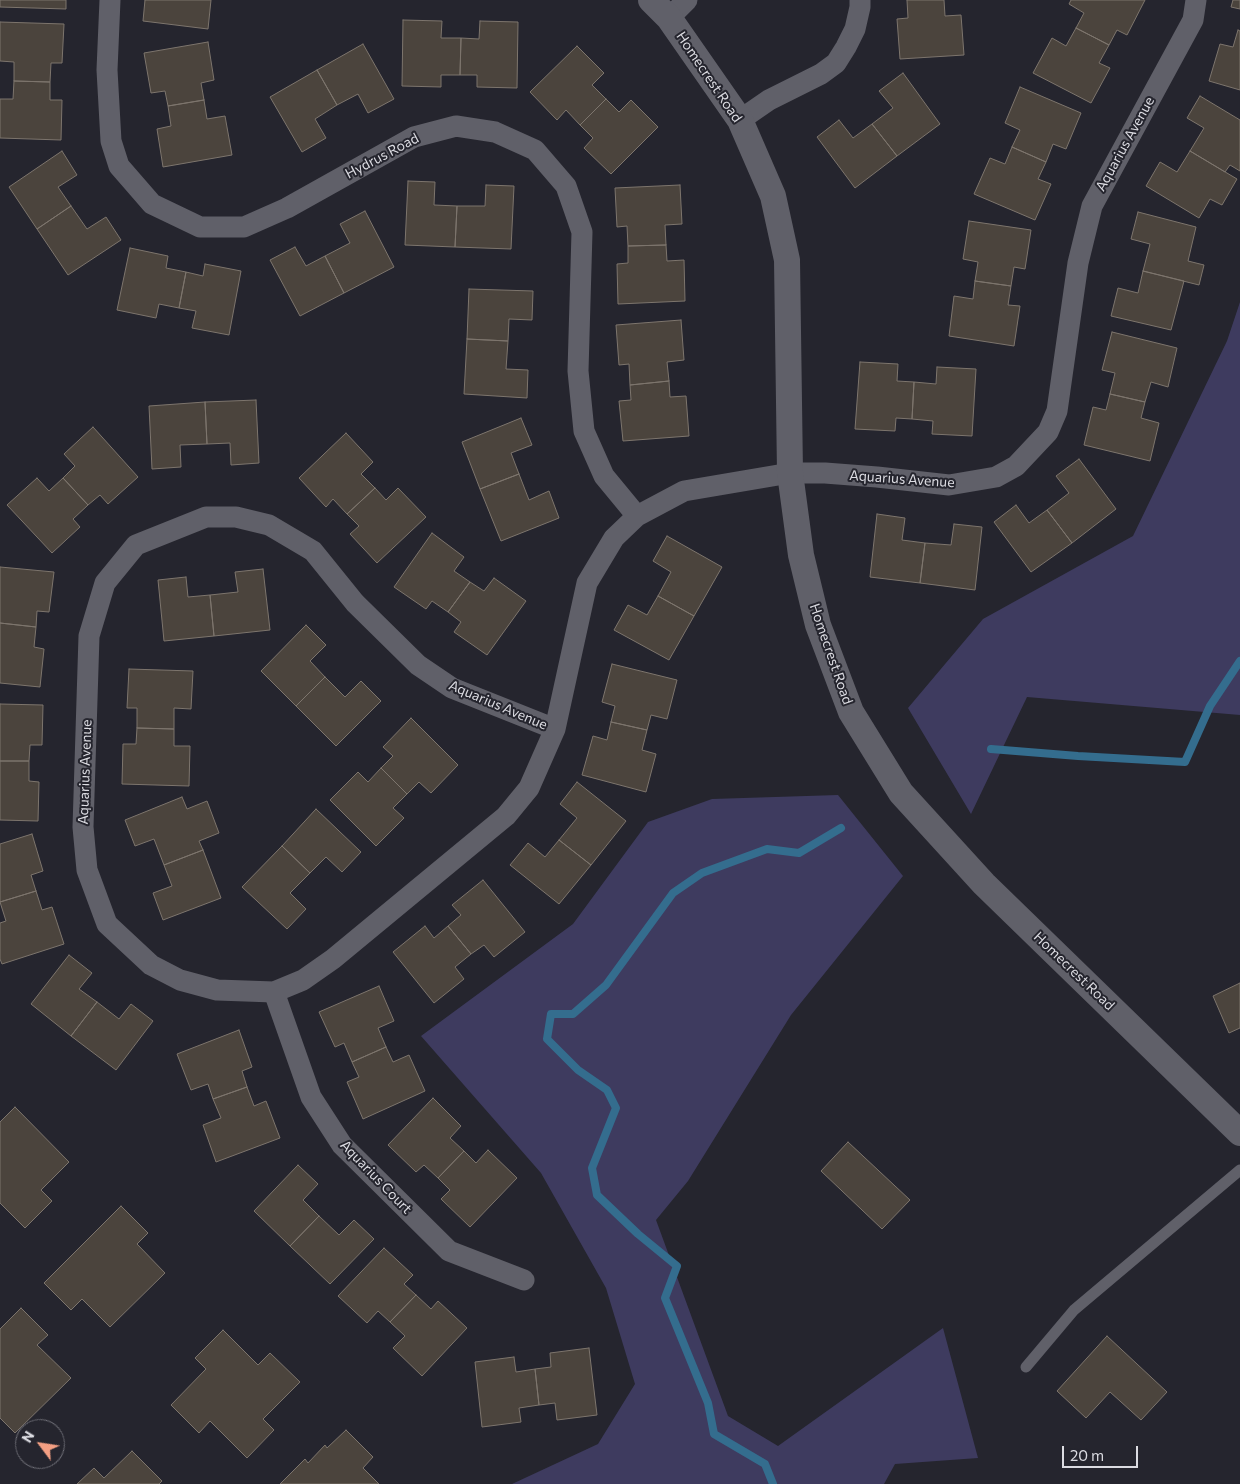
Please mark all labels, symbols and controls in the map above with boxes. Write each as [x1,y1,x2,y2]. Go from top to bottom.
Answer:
street label: Homecrest Road [673,29,745,125]
street label: Aquarius Avenue [1092,94,1158,194]
street label: Hydrus Road [342,130,422,182]
street label: Aquarius Avenue [849,467,955,491]
street label: Homecrest Road [806,601,856,707]
street label: Aquarius Avenue [446,677,550,733]
street label: Aquarius Avenue [75,719,95,825]
street label: Homecrest Road [1030,928,1118,1014]
street label: Aquarius Court [337,1137,415,1217]
north arrow [15,1419,65,1469]
text: N [18,1428,38,1445]
scale bar [1065,1436,1141,1468]
text: 20 m [1070,1446,1104,1464]

